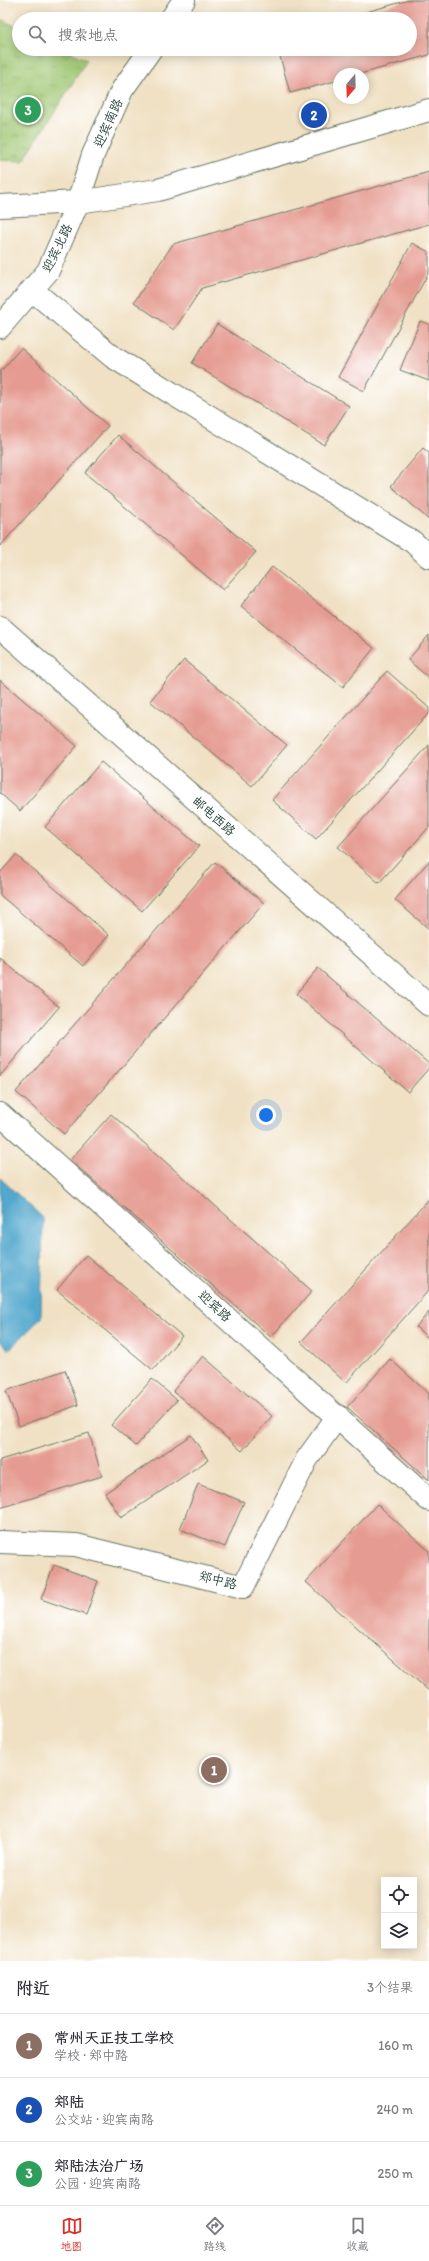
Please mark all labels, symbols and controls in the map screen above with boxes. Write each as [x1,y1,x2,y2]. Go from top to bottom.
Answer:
search box [12,12,417,56]
icon: search [26,23,48,45]
text: 搜索地点 [58,26,118,44]
north arrow [333,68,369,104]
pin: 3 [15,95,41,125]
street label: 迎宾南路 [91,96,125,150]
pin: 2 [301,100,327,130]
street label: 迎宾北路 [39,221,75,275]
street label: 邮电西路 [189,793,239,839]
your location [256,1105,276,1125]
street label: 迎宾路 [195,1287,235,1325]
street label: 郑中路 [197,1568,239,1592]
pin: 1 [201,1755,227,1785]
map controls [381,1877,417,1949]
button: locate [381,1877,417,1913]
button: layers [381,1913,417,1949]
text: 附近 [16,1978,50,1998]
text: 3个结果 [367,1980,413,1995]
text: 常州天正技工学校 [54,2029,174,2047]
text: 1 [26,2038,32,2053]
text: 160 m [378,2038,413,2053]
text: 学校 · 郑中路 [54,2048,128,2063]
text: 郑陆 [54,2093,84,2111]
text: 2 [26,2102,32,2117]
text: 240 m [376,2102,413,2117]
text: 公交站 · 迎宾南路 [54,2112,154,2127]
text: 郑陆法治广场 [54,2157,144,2175]
text: 3 [25,2166,33,2181]
text: 250 m [377,2166,413,2181]
text: 公园 · 迎宾南路 [54,2176,141,2191]
tab: 地图 [61,2215,83,2253]
tab: 路线 [204,2215,226,2253]
tab: 收藏 [347,2215,369,2253]

